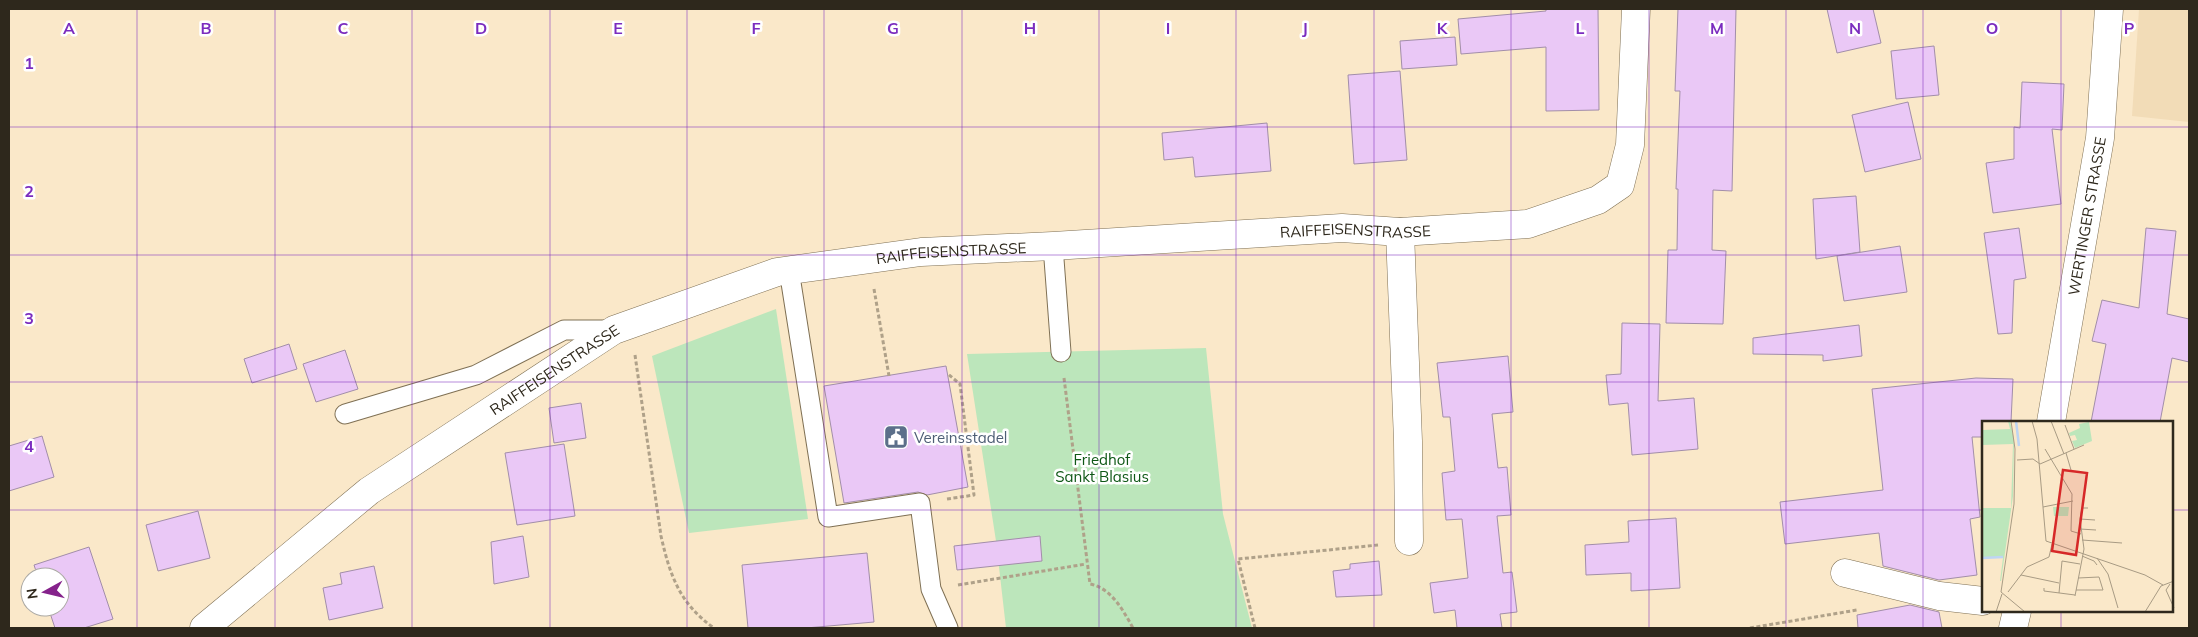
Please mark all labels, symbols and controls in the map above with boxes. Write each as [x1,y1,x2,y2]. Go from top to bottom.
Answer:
text: A [63,18,75,38]
text: B [200,18,212,38]
text: C [338,18,349,38]
text: D [475,18,487,38]
text: E [613,18,623,38]
text: F [751,18,761,38]
text: G [887,18,899,38]
text: H [1024,18,1036,38]
text: I [1166,18,1170,38]
text: J [1302,18,1308,38]
text: K [1437,18,1449,38]
text: L [1576,18,1585,38]
text: M [1710,18,1724,38]
text: N [1849,18,1861,38]
text: O [1986,18,1998,38]
text: P [2124,18,2135,38]
text: 1 [24,53,34,73]
street label: WERTINGER STRASSE [2064,135,2110,297]
text: 2 [24,181,34,201]
street label: RAIFFEISENSTRASSE [1279,218,1431,242]
street label: RAIFFEISENSTRASSE [875,238,1027,268]
text: 3 [24,308,34,328]
street label: RAIFFEISENSTRASSE [486,320,623,419]
inset map [1982,421,2173,612]
public building icon: Vereinsstadel [883,424,909,450]
place label: Vereinsstadel [914,428,1007,447]
text: 4 [24,436,34,456]
park label: Friedhof Sankt Blasius [1055,450,1149,486]
north arrow [20,567,70,617]
text: N [22,587,42,600]

